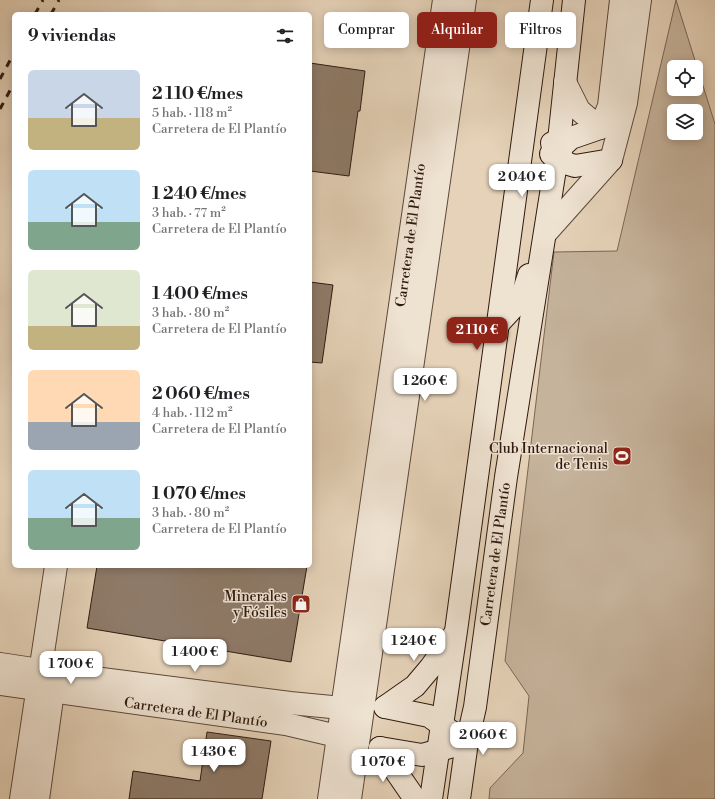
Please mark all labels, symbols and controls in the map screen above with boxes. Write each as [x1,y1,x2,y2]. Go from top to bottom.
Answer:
chip: Comprar [324,12,409,48]
chip: Alquilar [417,12,497,48]
chip: Filtros [505,12,576,48]
text: 9 viviendas [28,25,116,47]
icon: filters [274,25,296,47]
map controls [667,60,703,140]
button: locate [667,60,703,96]
text: 2 110 €/mes [152,83,243,105]
icon: home [60,86,108,134]
button: layers [667,104,703,140]
text: 5 hab. · 118 m² [152,105,232,121]
text: Carretera de El Plantío [152,121,287,137]
street label: Carretera de El Plantío [392,162,430,308]
pin: 2 040 € [485,164,559,198]
text: 2 040 € [498,169,546,185]
text: 1 240 €/mes [152,183,246,205]
icon: home [60,186,108,234]
text: 3 hab. · 77 m² [152,205,226,221]
text: Carretera de El Plantío [152,221,287,237]
text: 1 400 €/mes [152,283,248,305]
icon: home [60,286,108,334]
text: 3 hab. · 80 m² [152,305,229,321]
pin: 2 110 € [440,317,514,351]
text: Carretera de El Plantío [152,321,287,337]
text: 2 110 € [456,322,498,338]
pin: 1 260 € [388,368,462,402]
text: 1 260 € [403,373,447,389]
text: 2 060 €/mes [152,383,250,405]
icon: home [60,386,108,434]
text: 4 hab. · 112 m² [152,405,233,421]
text: Carretera de El Plantío [152,421,287,437]
place label: Club Internacional de Tenis [489,440,608,474]
sports icon: Club Internacional de Tenis [611,445,633,467]
street label: Carretera de El Plantío [477,481,515,627]
text: 1 070 €/mes [152,483,246,505]
icon: home [60,486,108,534]
text: 3 hab. · 80 m² [152,505,229,521]
text: Carretera de El Plantío [152,521,287,537]
place label: Minerales y Fósiles [224,588,287,622]
shop icon: Minerales y Fósiles [290,593,312,615]
pin: 1 240 € [377,628,451,662]
text: 1 240 € [391,633,437,649]
pin: 1 400 € [158,639,232,673]
text: 1 400 € [172,644,218,660]
pin: 1 700 € [34,651,108,685]
text: 1 700 € [48,656,94,672]
street label: Carretera de El Plantío [123,694,269,732]
pin: 2 060 € [446,722,520,756]
text: 2 060 € [459,727,507,743]
pin: 1 430 € [177,739,251,773]
text: 1 430 € [192,744,236,760]
pin: 1 070 € [346,749,420,783]
text: 1 070 € [361,754,405,770]

